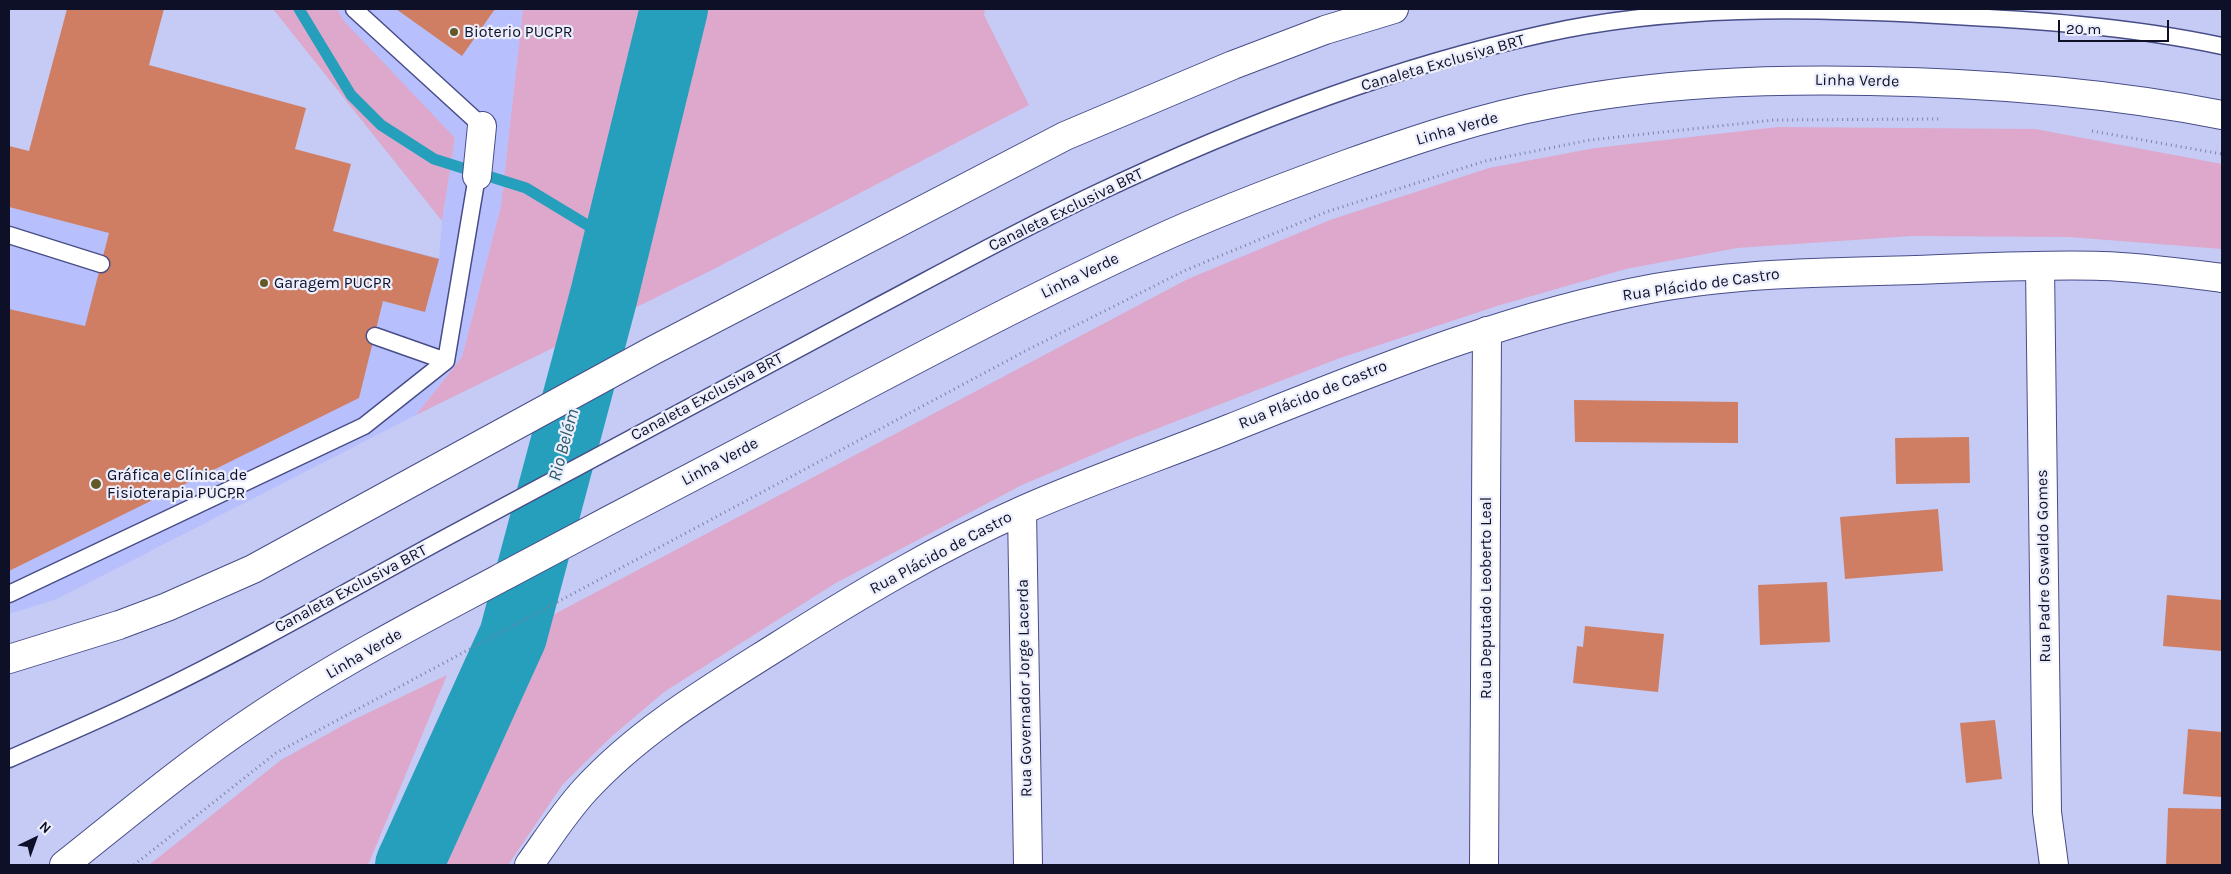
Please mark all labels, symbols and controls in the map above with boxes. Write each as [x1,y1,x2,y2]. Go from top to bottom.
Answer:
scale bar [2061,10,2172,42]
text: 20 m [2066,20,2101,38]
place label: Bioterio PUCPR [464,22,573,42]
marker: Bioterio PUCPR [448,26,460,38]
street label: Canaleta Exclusiva BRT [1359,30,1527,96]
street label: Linha Verde [1815,71,1899,91]
street label: Linha Verde [1414,108,1500,150]
street label: Canaleta Exclusiva BRT [986,164,1146,256]
street label: Linha Verde [1038,249,1122,303]
street label: Rua Plácido de Castro [1621,264,1781,306]
place label: Garagem PUCPR [274,273,391,293]
marker: Garagem PUCPR [258,277,270,289]
street label: Canaleta Exclusiva BRT [628,349,786,445]
street label: Rua Plácido de Castro [1236,356,1390,434]
water label: Rio Belém [544,407,584,483]
street label: Linha Verde [678,434,762,490]
place label: Gráfica e Clínica de Fisioterapia PUCPR [107,465,247,503]
street label: Rua Padre Oswaldo Gomes [2033,469,2055,663]
marker: Gráfica e Clínica de Fisioterapia PUCPR [89,477,103,491]
street label: Rua Deputado Leoberto Leal [1476,497,1496,699]
street label: Rua Plácido de Castro [867,507,1015,599]
street label: Canaleta Exclusiva BRT [272,541,430,637]
street label: Rua Governador Jorge Lacerda [1013,579,1037,797]
street label: Linha Verde [323,625,405,683]
north arrow [10,814,60,864]
text: N [36,818,55,837]

